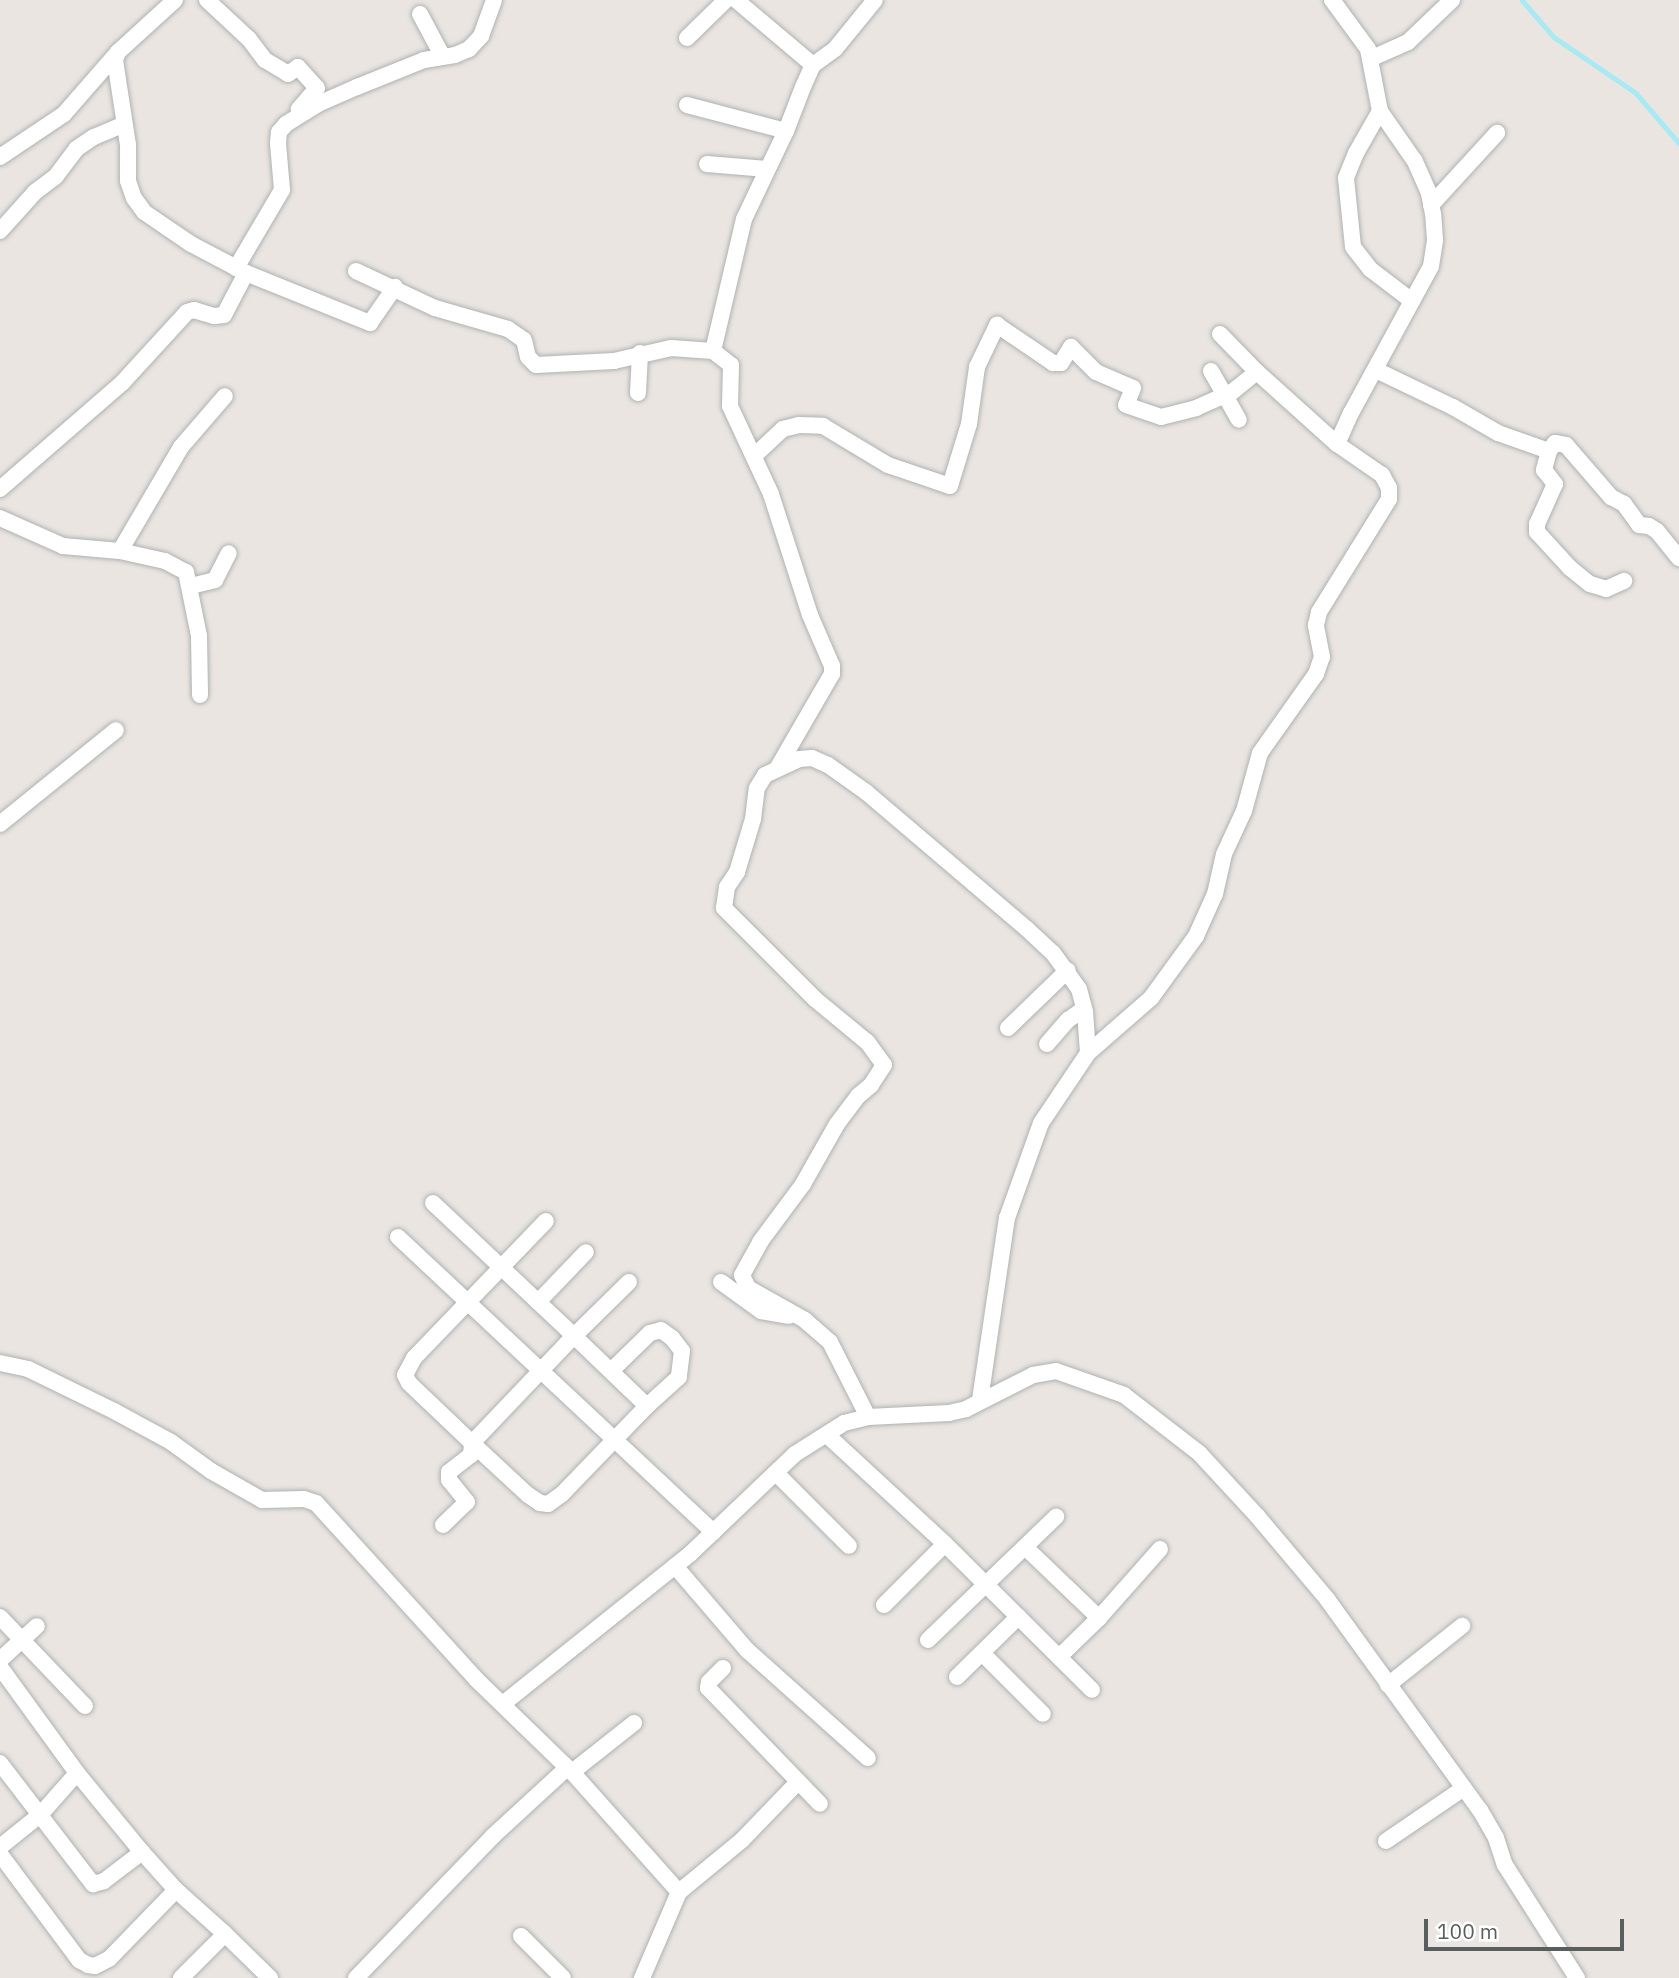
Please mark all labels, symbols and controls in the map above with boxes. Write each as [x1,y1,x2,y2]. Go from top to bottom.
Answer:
scale bar [1427,1904,1626,1948]
text: 100 m [1437,1917,1498,1945]

